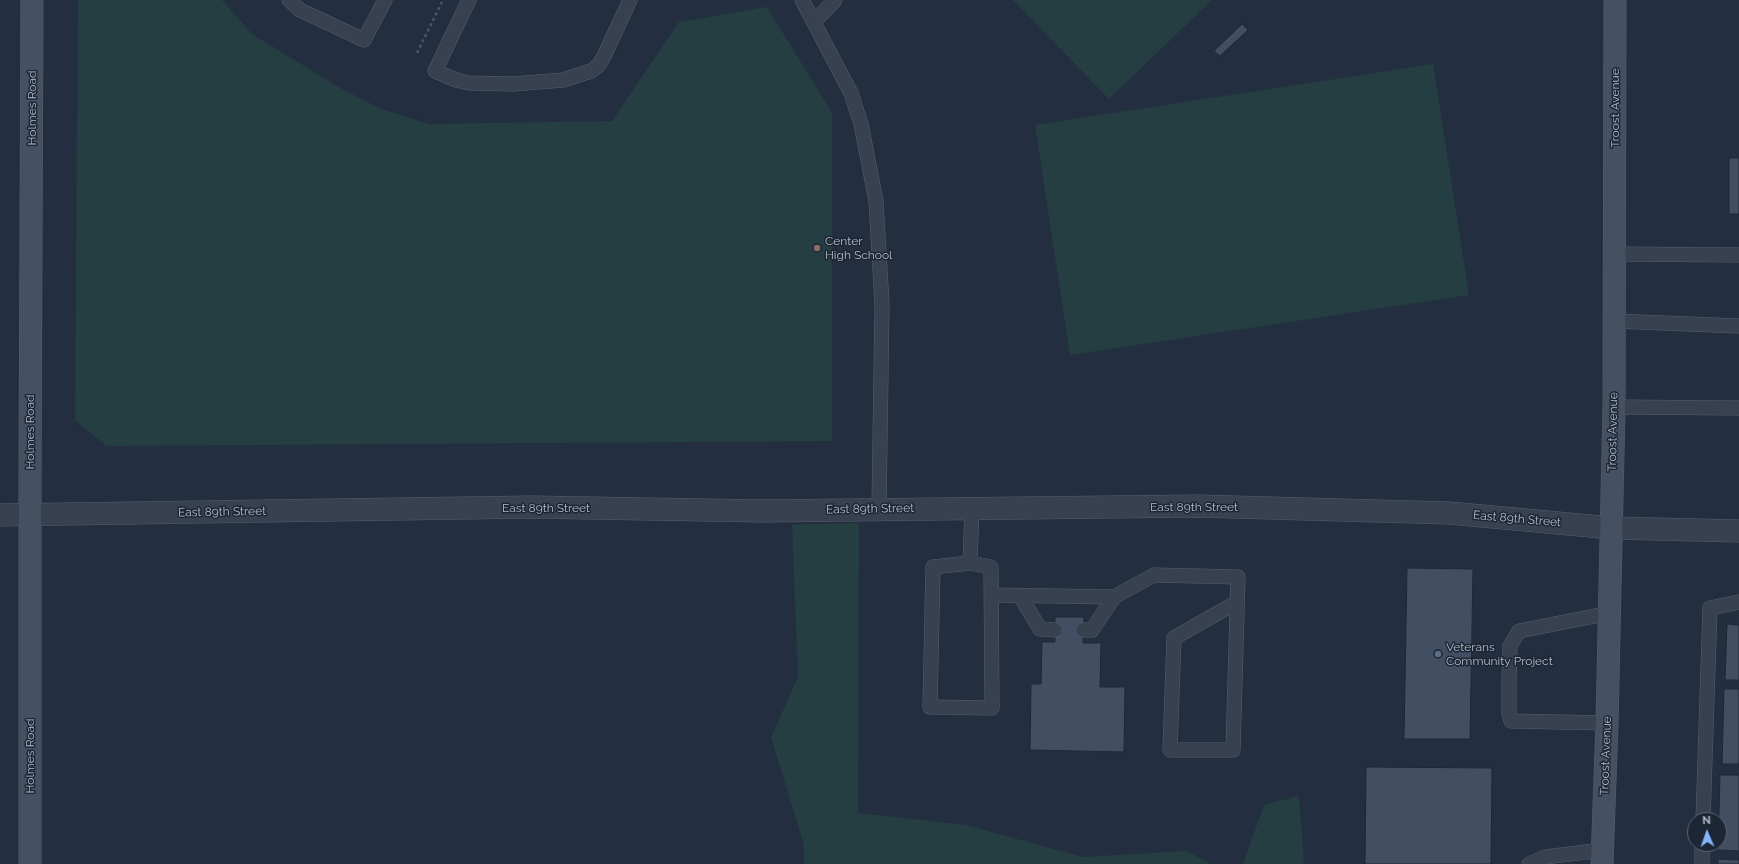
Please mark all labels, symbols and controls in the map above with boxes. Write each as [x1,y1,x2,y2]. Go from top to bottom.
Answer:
street label: Troost Avenue [1608,68,1622,148]
street label: Holmes Road [25,71,39,145]
place label: Center High School [825,234,892,262]
marker: Center High School [812,243,822,253]
street label: Troost Avenue [1605,392,1621,472]
street label: Holmes Road [23,395,37,469]
street label: East 89th Street [1150,500,1238,514]
street label: East 89th Street [502,501,590,515]
street label: East 89th Street [826,501,914,517]
street label: East 89th Street [178,504,266,520]
street label: East 89th Street [1472,508,1562,530]
place label: Veterans Community Project [1446,640,1553,668]
marker: Veterans Community Project [1433,649,1443,659]
street label: Troost Avenue [1597,716,1615,796]
street label: Holmes Road [23,719,37,793]
north arrow [1687,812,1727,852]
text: N [1702,814,1711,827]

